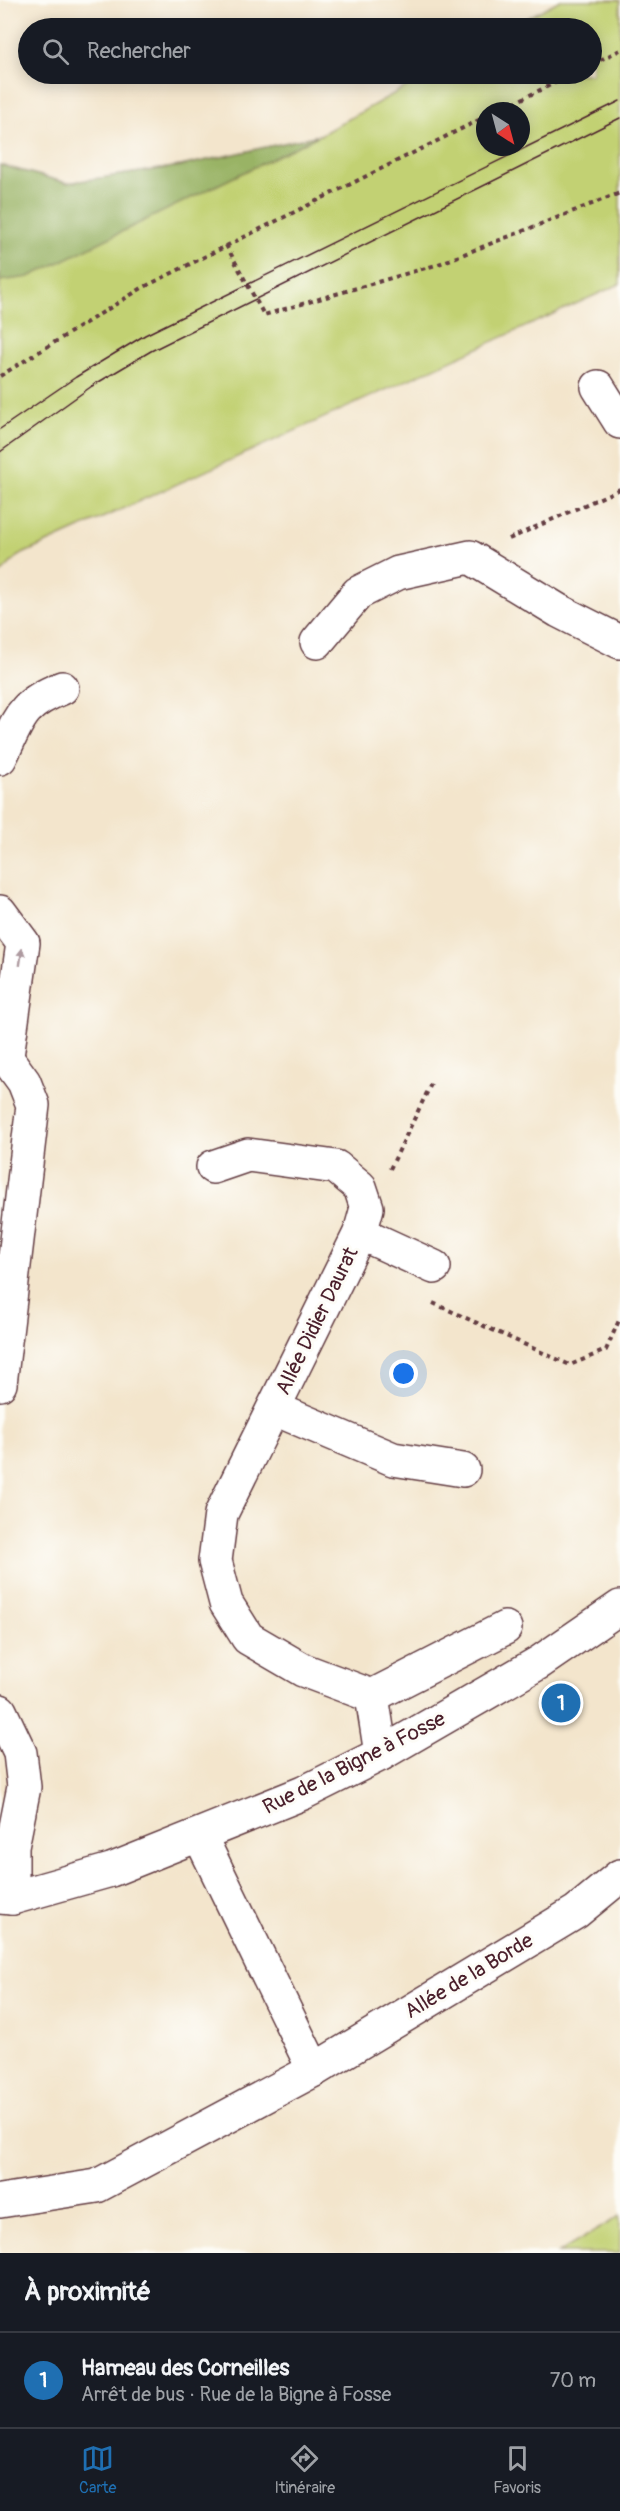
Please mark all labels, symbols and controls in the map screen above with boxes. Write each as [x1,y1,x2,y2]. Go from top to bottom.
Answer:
search box [18,18,602,84]
icon: search [39,35,72,68]
text: Rechercher [87,37,191,65]
north arrow [476,102,530,156]
one-way arrow [16,947,25,966]
street label: Allée Didier Daurat [270,1242,365,1399]
your location [389,1359,418,1388]
pin: 1 [542,1680,580,1726]
street label: Rue de la Bigne à Fosse [258,1705,450,1821]
street label: Allée de la Borde [400,1927,539,2025]
text: À proximité [24,2276,151,2308]
text: Hameau des Corneilles [81,2354,289,2382]
text: 1 [40,2368,47,2393]
text: 70 m [550,2368,596,2393]
text: Arrêt de bus · Rue de la Bigne à Fosse [81,2382,391,2407]
tab: Carte [79,2442,116,2498]
tab: Itinéraire [275,2442,335,2498]
tab: Favoris [493,2442,541,2498]

